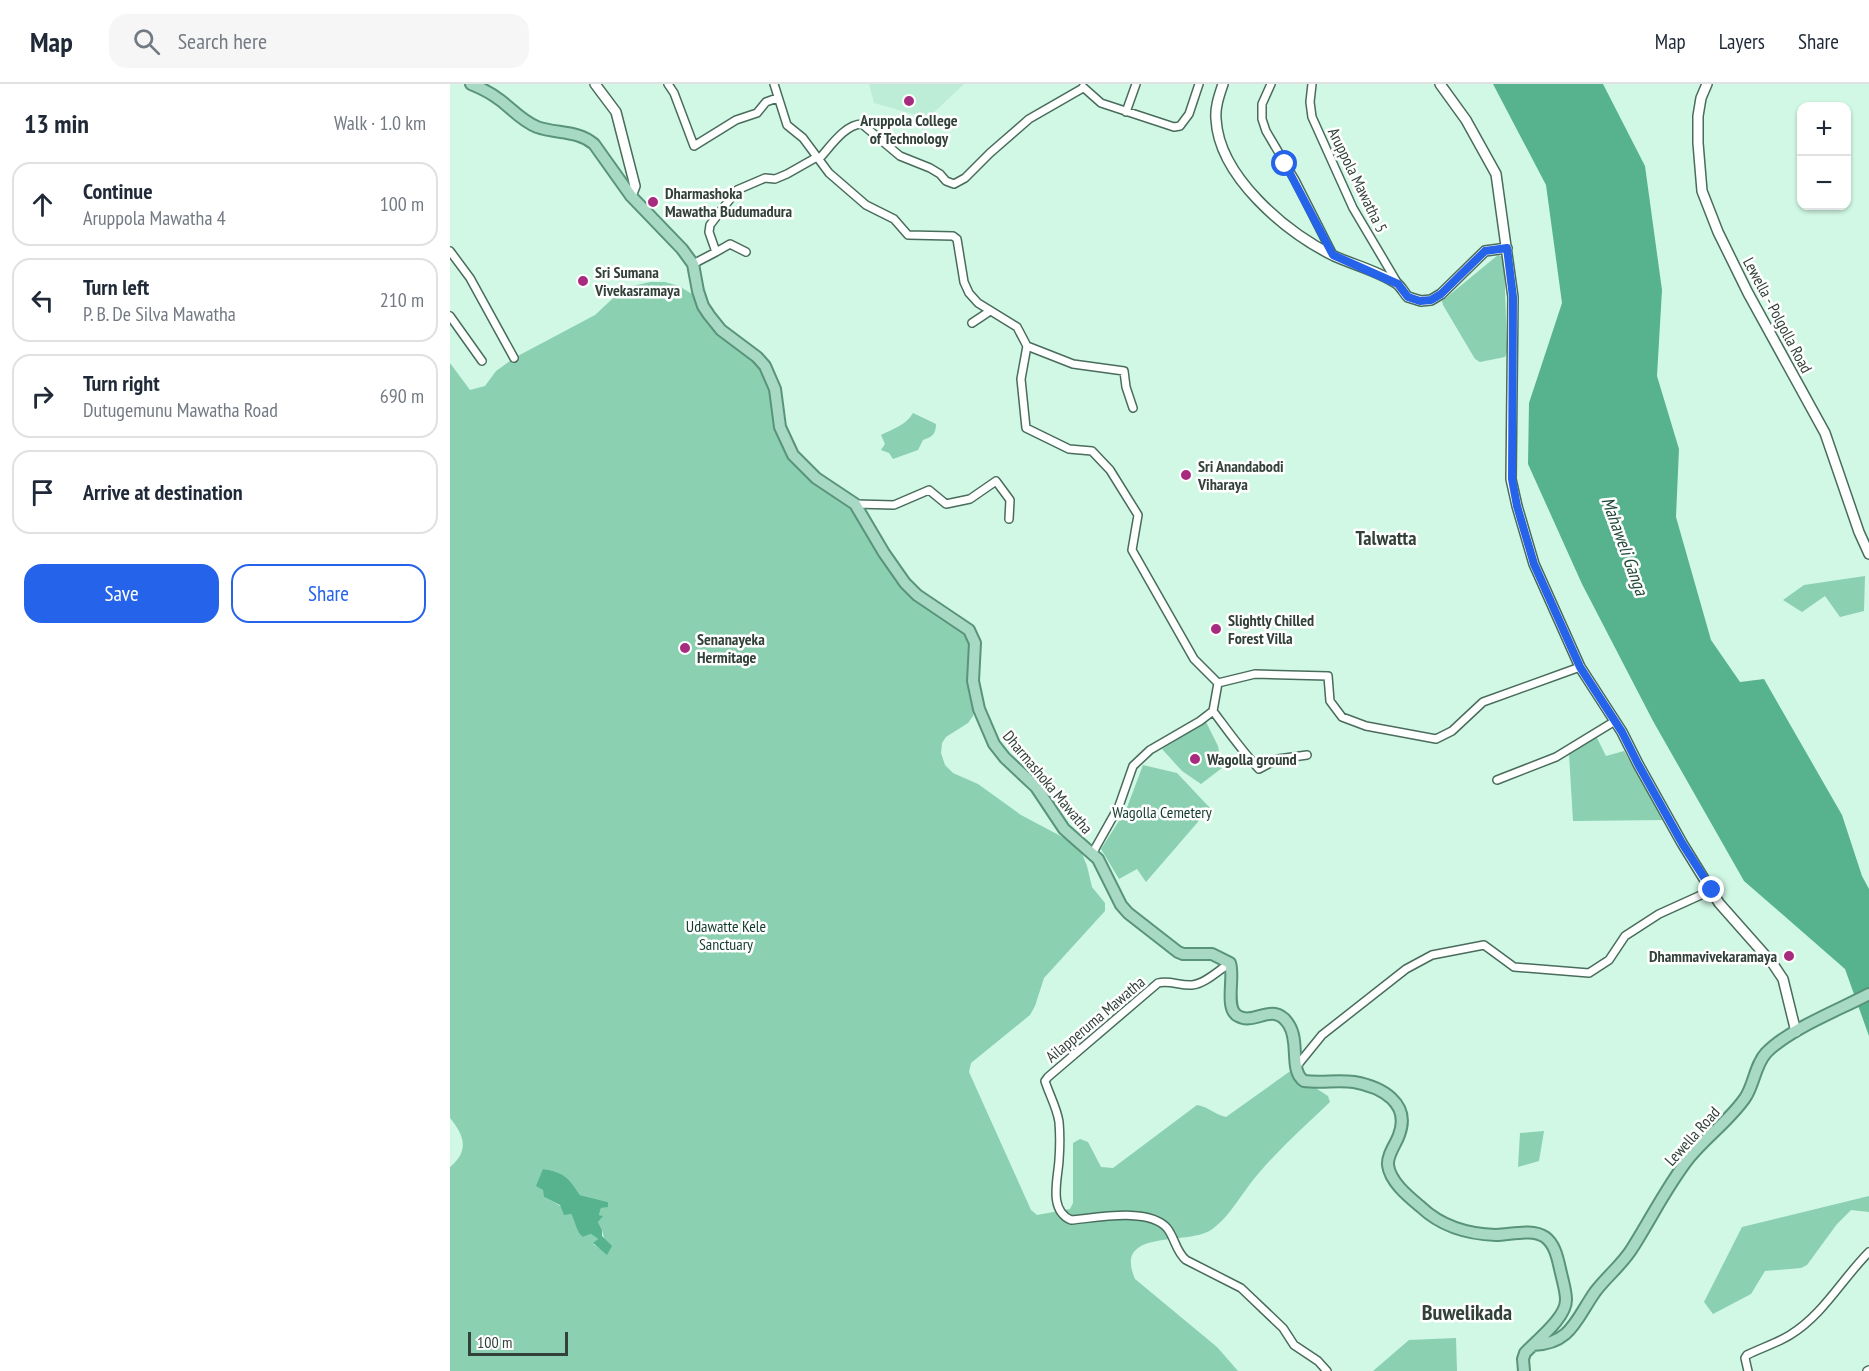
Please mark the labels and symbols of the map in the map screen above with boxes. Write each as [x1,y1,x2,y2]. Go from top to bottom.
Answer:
marker: Aruppola College of Technology [902,94,916,108]
place label: Aruppola College of Technology [859,110,958,148]
street label: Aruppola Mawatha 5 [1324,124,1392,236]
route start [1271,150,1297,176]
place label: Dharmashoka Mawatha Budumadura [665,183,792,221]
marker: Dharmashoka Mawatha Budumadura [646,195,660,209]
street label: Lewella - Polgolla Road [1739,254,1817,376]
place label: Sri Sumana Vivekasramaya [594,262,680,300]
marker: Sri Sumana Vivekasramaya [576,274,590,288]
place label: Sri Anandabodi Viharaya [1197,456,1284,494]
marker: Sri Anandabodi Viharaya [1179,468,1193,482]
water label: Mahaweli Ganga [1597,494,1654,599]
district label: Talwatta [1356,525,1416,551]
place label: Slightly Chilled Forest Villa [1228,610,1314,648]
marker: Slightly Chilled Forest Villa [1209,622,1223,636]
place label: Senanayeka Hermitage [697,629,765,667]
marker: Senanayeka Hermitage [678,641,692,655]
street label: Dharmashoka Mawatha [999,726,1097,838]
place label: Wagolla ground [1206,749,1297,769]
marker: Wagolla ground [1188,752,1202,766]
park label: Wagolla Cemetery [1112,802,1212,822]
route end [1698,876,1724,902]
park label: Udawatte Kele Sanctuary [686,916,766,954]
place label: Dhammavivekaramaya [1649,946,1777,966]
marker: Dhammavivekaramaya [1782,949,1796,963]
street label: Ailapperuma Mawatha [1041,972,1149,1066]
street label: Lewella Road [1660,1102,1724,1170]
district label: Buwelikada [1422,1298,1512,1326]
scale bar [468,1329,568,1356]

